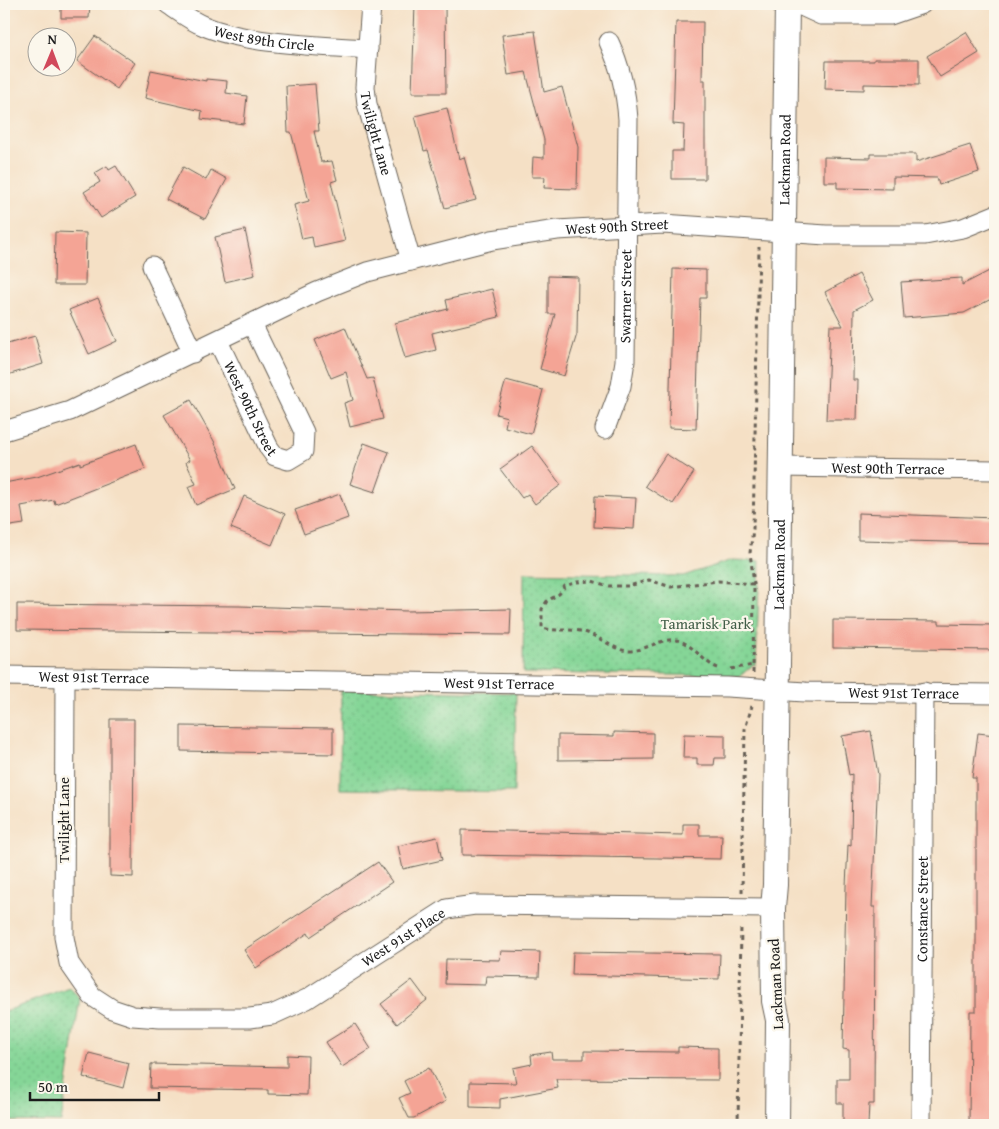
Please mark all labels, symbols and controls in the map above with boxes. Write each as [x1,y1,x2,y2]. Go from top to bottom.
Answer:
street label: West 89th Circle [211,19,315,56]
north arrow [28,28,78,78]
text: N [47,29,58,49]
street label: Twilight Lane [356,90,397,178]
street label: Lackman Road [773,114,795,205]
street label: West 90th Street [565,213,670,239]
street label: Swarner Street [614,248,636,343]
street label: West 90th Street [219,357,283,461]
street label: West 90th Terrace [831,457,945,479]
street label: Lackman Road [768,519,790,610]
park label: Tamarisk Park [661,613,752,634]
street label: West 91st Terrace [38,666,150,688]
street label: West 91st Terrace [443,672,554,694]
street label: West 91st Terrace [848,681,959,704]
street label: Twilight Lane [53,777,74,863]
street label: Constance Street [911,855,933,962]
street label: West 91st Place [357,902,449,971]
street label: Lackman Road [763,938,788,1030]
scale bar [30,1069,159,1101]
text: 50 m [38,1076,69,1097]

